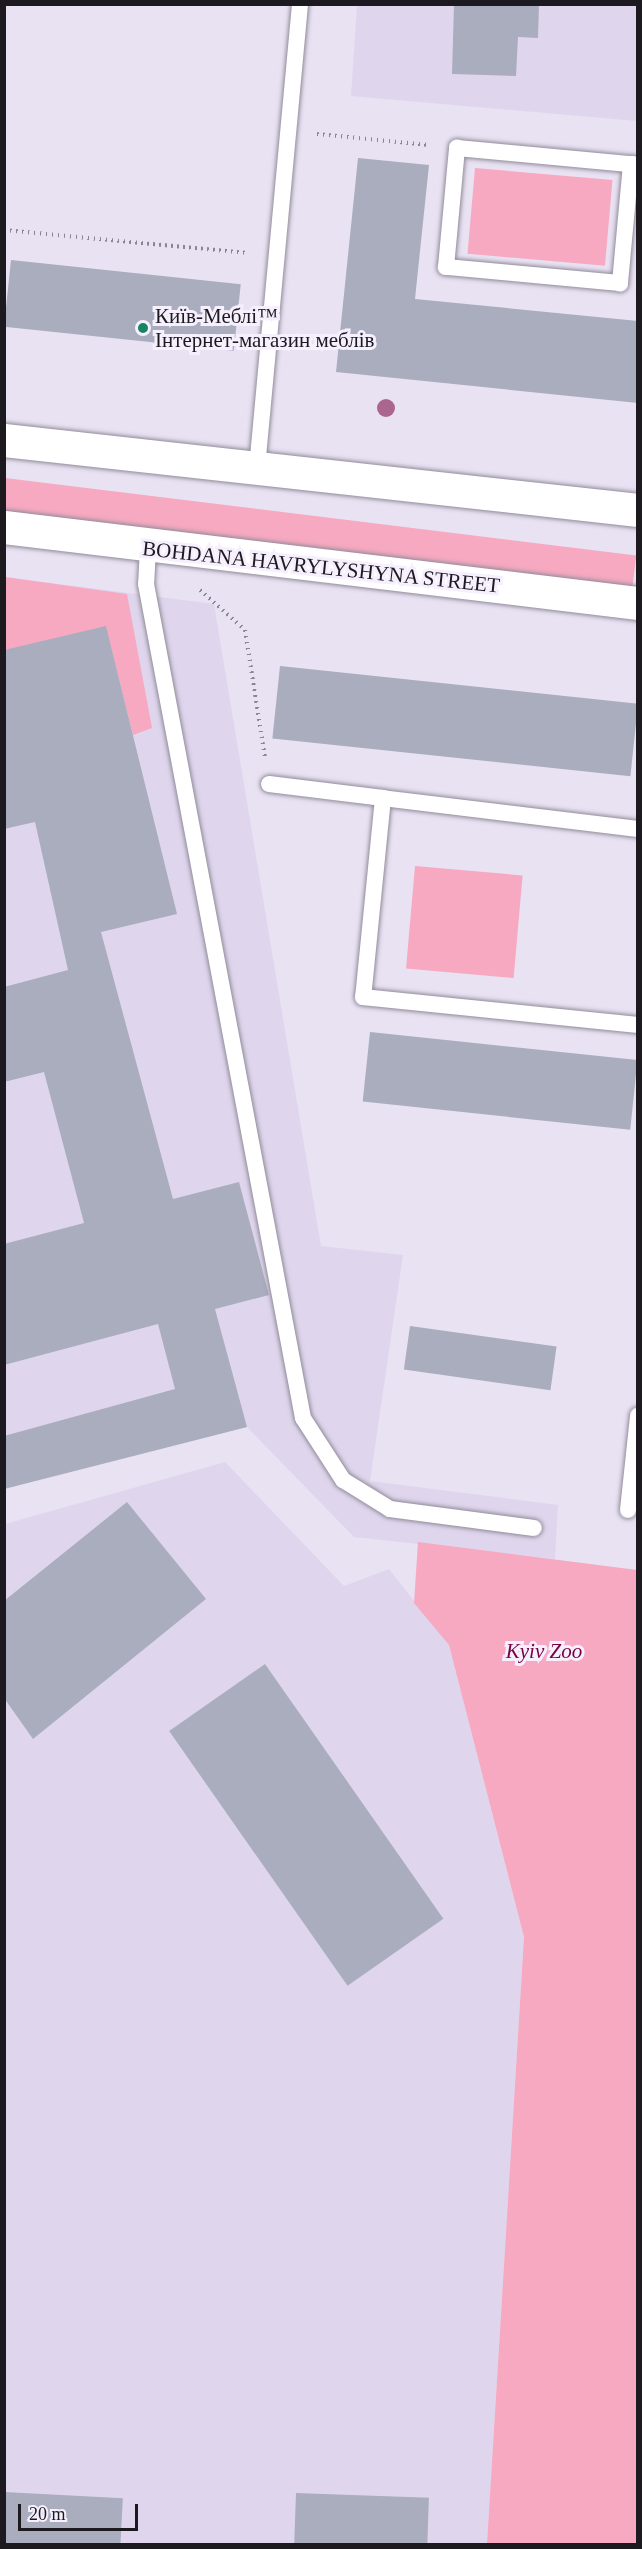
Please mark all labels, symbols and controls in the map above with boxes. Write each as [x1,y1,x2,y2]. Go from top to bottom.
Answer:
place label: Київ-Меблі™ Інтернет-магазин меблів [155,303,374,353]
marker: Київ-Меблі™ Інтернет-магазин меблів [136,321,150,335]
street label: BOHDANA HAVRYLYSHYNA STREET [140,536,502,598]
park label: Kyiv Zoo [506,1638,582,1664]
scale bar [21,2492,141,2530]
text: 20 m [29,2504,66,2524]

